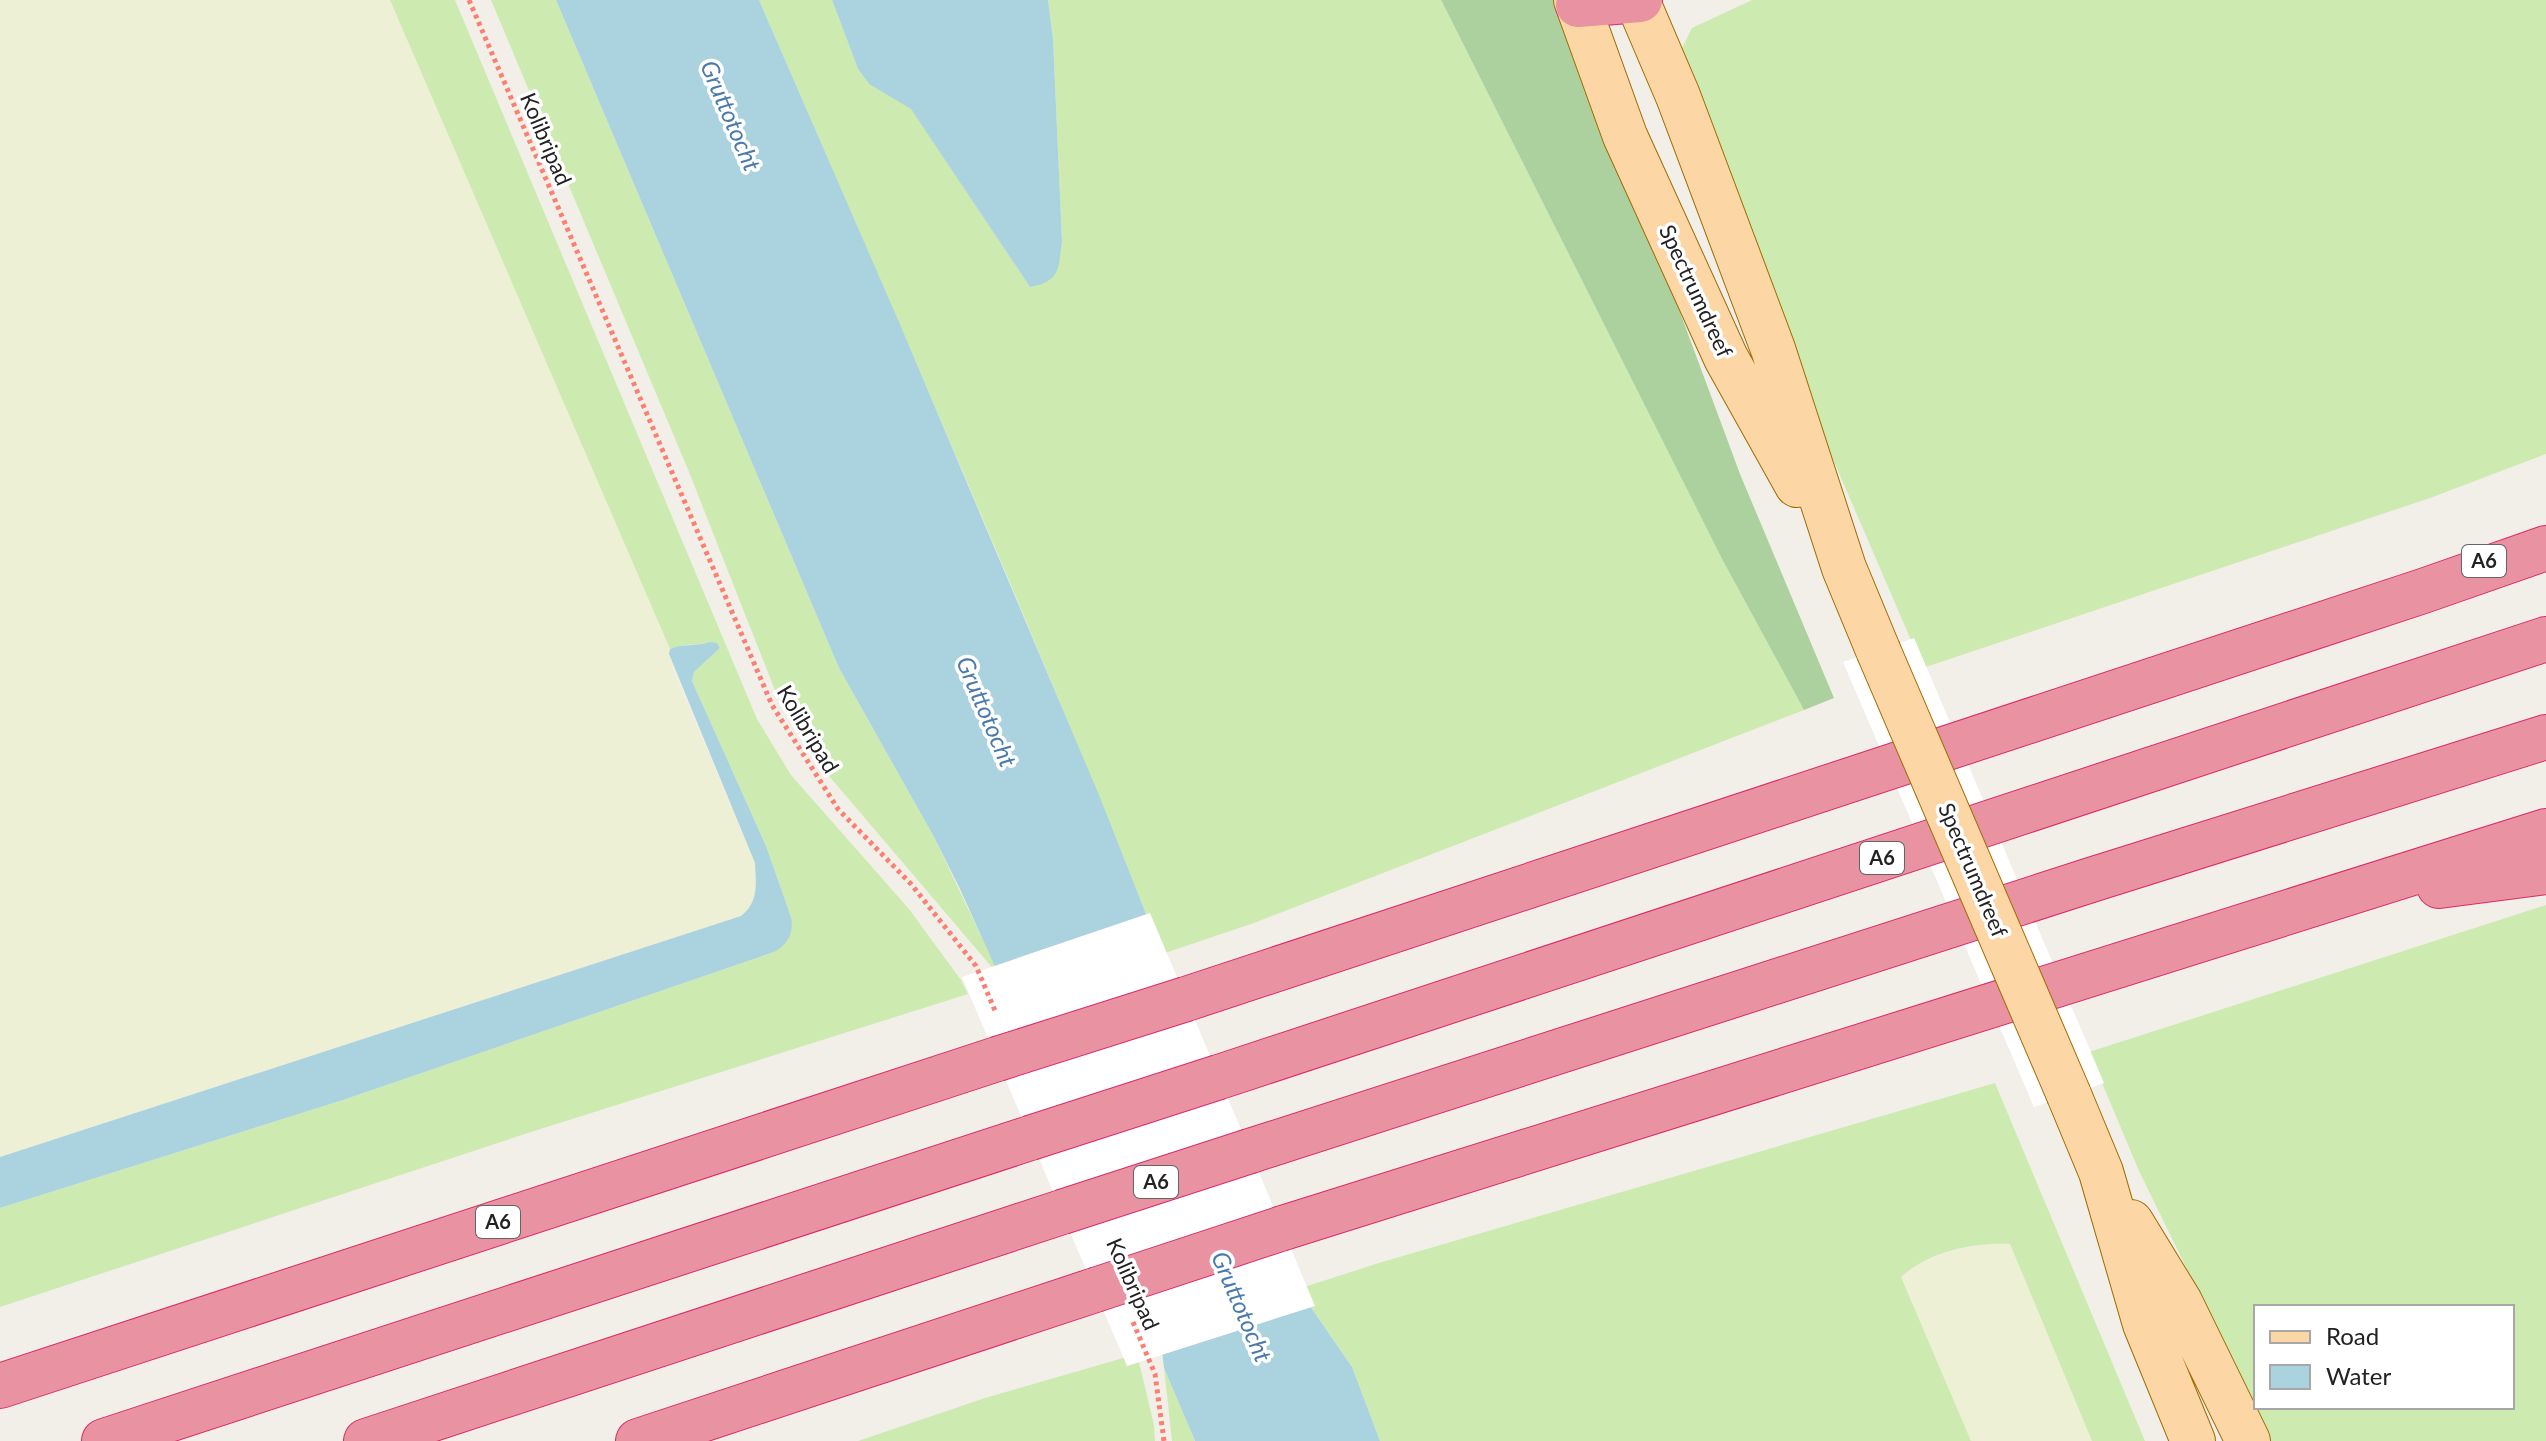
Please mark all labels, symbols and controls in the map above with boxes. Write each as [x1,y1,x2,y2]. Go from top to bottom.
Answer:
water label: Gruttotocht [695,56,768,176]
street label: Kolibripad [515,88,578,189]
street label: Spectrumdreef [1654,220,1739,362]
road number: A6 [2462,545,2506,577]
water label: Gruttotocht [951,652,1024,772]
street label: Kolibripad [772,680,845,778]
street label: Spectrumdreef [1933,799,2014,941]
road number: A6 [1860,842,1904,874]
road number: A6 [1134,1166,1178,1198]
road number: A6 [476,1206,520,1238]
street label: Kolibripad [1101,1234,1166,1334]
water label: Gruttotocht [1206,1247,1279,1367]
legend [2254,1305,2514,1409]
text: Road [2326,1321,2379,1350]
text: Water [2326,1361,2391,1390]

